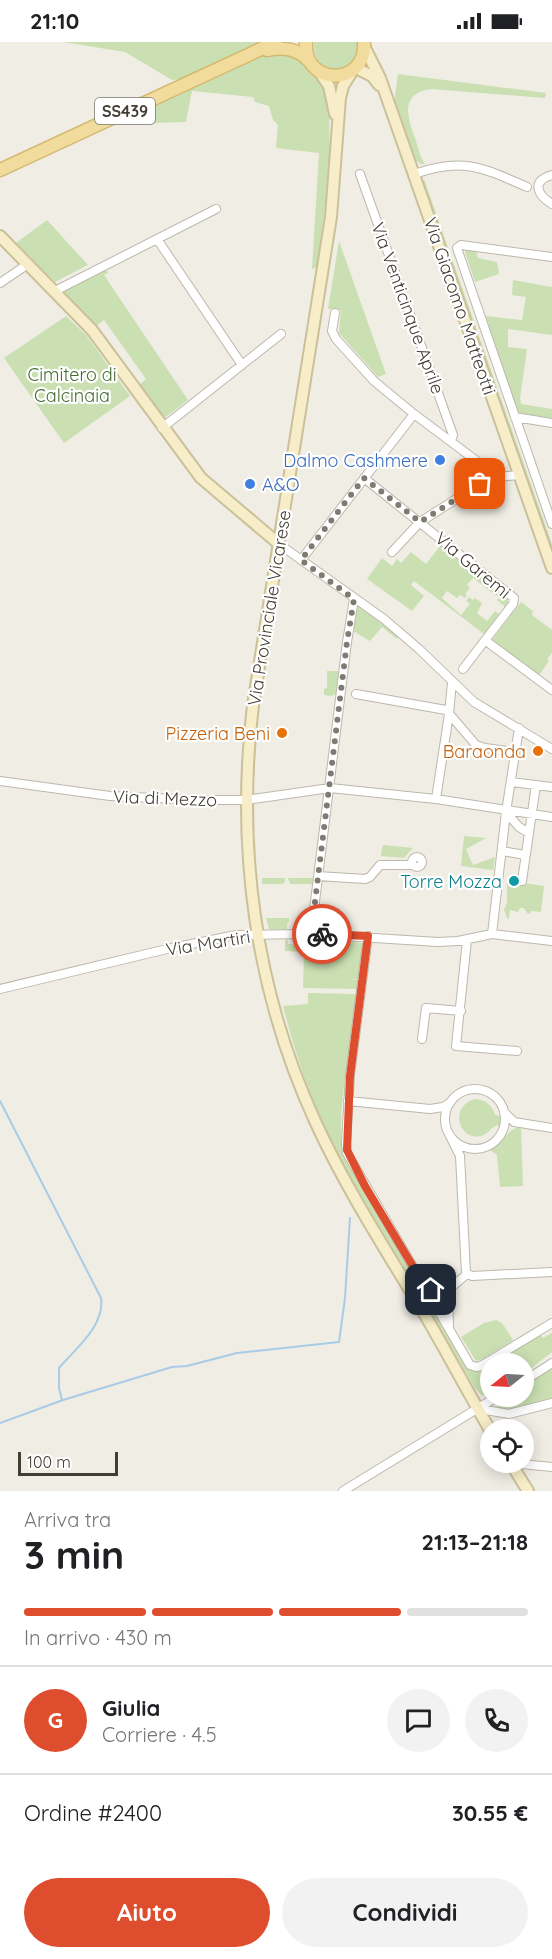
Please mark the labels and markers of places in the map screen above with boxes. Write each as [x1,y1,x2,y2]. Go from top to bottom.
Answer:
place label: Dalmo Cashmere [283,449,428,472]
marker: Dalmo Cashmere [433,453,447,467]
pin [454,458,505,509]
place label: A&O [262,473,300,496]
marker: A&O [243,477,257,491]
place label: Pizzeria Beni [165,722,270,745]
marker: Pizzeria Beni [275,726,289,740]
place label: Baraonda [443,740,526,763]
marker: Baraonda [531,744,545,758]
place label: Torre Mozza [400,870,502,893]
marker: Torre Mozza [507,874,521,888]
pin [405,1264,456,1315]

